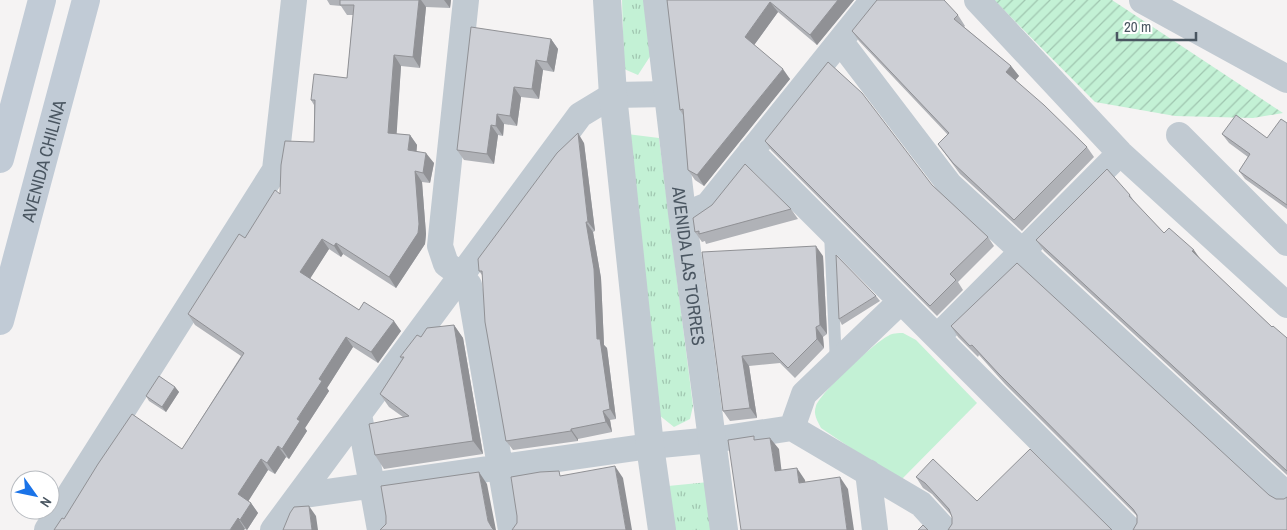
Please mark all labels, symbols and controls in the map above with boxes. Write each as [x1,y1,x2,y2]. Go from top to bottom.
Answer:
scale bar [1117,10,1196,42]
text: 20 m [1124,16,1151,37]
street label: AVENIDA CHILINA [14,97,71,225]
street label: AVENIDA LAS TORRES [666,184,712,347]
north arrow [10,470,60,520]
text: N [36,494,56,510]

